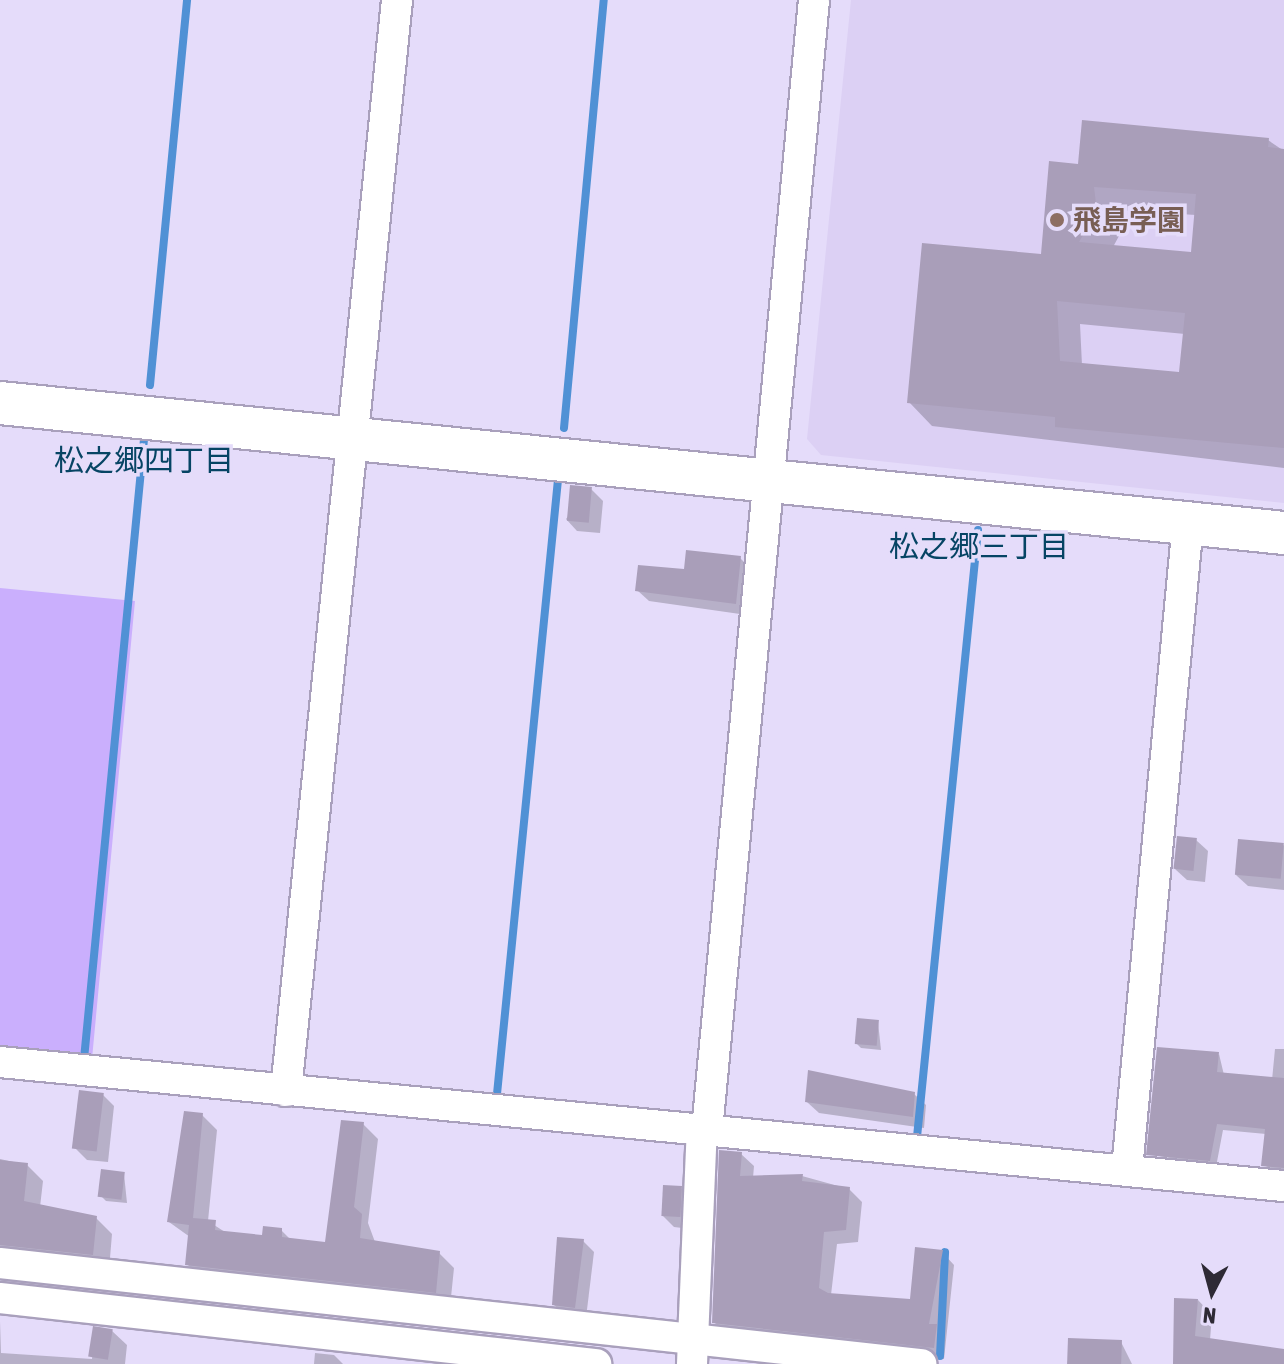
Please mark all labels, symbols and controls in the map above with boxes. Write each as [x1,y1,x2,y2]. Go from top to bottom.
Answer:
place label: 飛島学園 [1073,203,1185,237]
marker: 飛島学園 [1048,211,1066,229]
district label: 松之郷四丁目 [54,442,234,478]
district label: 松之郷三丁目 [889,528,1069,564]
north arrow [1172,1252,1252,1332]
text: N [1202,1302,1217,1329]

